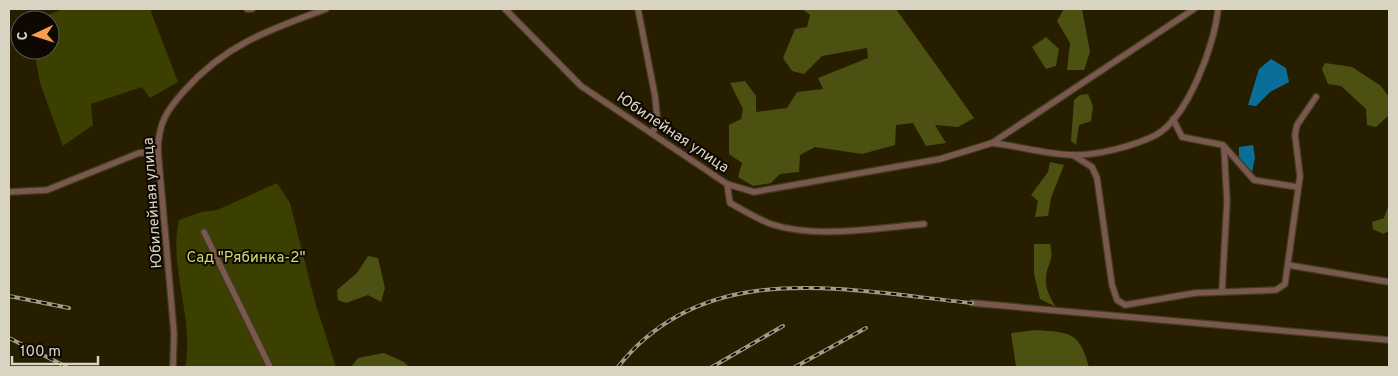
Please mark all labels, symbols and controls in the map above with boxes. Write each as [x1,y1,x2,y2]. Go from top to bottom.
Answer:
north arrow [10,10,60,60]
text: С [15,31,32,41]
street label: Юбилейная улица [612,89,732,178]
street label: Юбилейная улица [139,137,168,269]
park label: Сад "Рябинка-2" [186,249,306,268]
scale bar [12,334,99,366]
text: 100 m [20,343,61,362]

